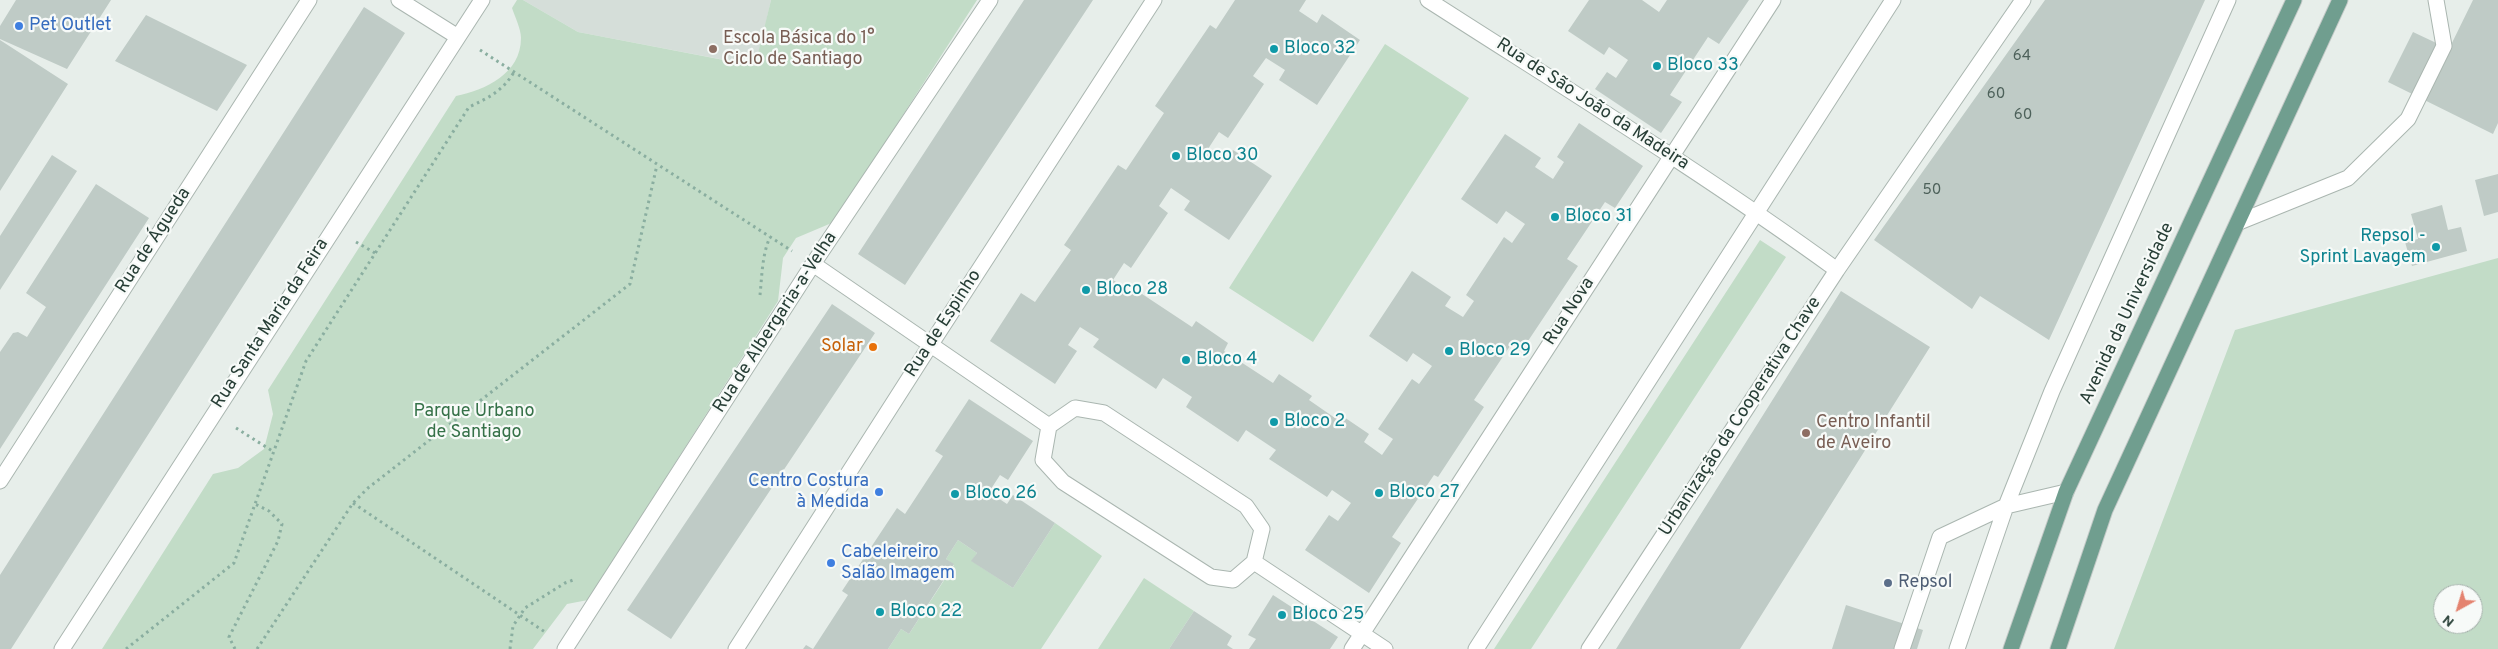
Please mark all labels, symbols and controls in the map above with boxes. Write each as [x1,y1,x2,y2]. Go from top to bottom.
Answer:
place label: Pet Outlet [29,15,112,37]
marker: Pet Outlet [13,20,25,32]
place label: Escola Básica do 1° Ciclo de Santiago [723,28,875,70]
street label: Rua de São João da Madeira [1491,34,1693,176]
place label: Bloco 32 [1284,38,1356,60]
marker: Escola Básica do 1° Ciclo de Santiago [707,43,719,55]
marker: Bloco 32 [1268,43,1280,55]
house number: 64 [2013,48,2031,66]
place label: Bloco 33 [1667,55,1739,77]
marker: Bloco 33 [1651,60,1663,72]
house number: 60 [1987,86,2005,104]
house number: 60 [2014,107,2032,125]
place label: Bloco 30 [1186,145,1258,167]
marker: Bloco 30 [1170,150,1182,162]
house number: 50 [1923,182,1941,200]
street label: Rua de Águeda [112,184,196,298]
place label: Bloco 31 [1565,206,1633,228]
marker: Bloco 31 [1549,211,1561,223]
street label: Avenida da Universidade [2076,220,2180,408]
place label: Repsol - Sprint Lavagem [2300,226,2426,268]
street label: Rua de Albergaria-a-Velha [709,228,843,418]
street label: Rua Santa Maria da Feira [208,235,334,413]
marker: Repsol - Sprint Lavagem [2430,241,2442,253]
street label: Rua de Espinho [901,266,987,382]
street label: Rua Nova [1540,274,1600,350]
place label: Bloco 28 [1096,279,1168,301]
marker: Bloco 28 [1080,284,1092,296]
street label: Urbanização da Cooperativa Chave [1655,293,1827,541]
place label: Solar [821,336,863,358]
place label: Bloco 29 [1459,340,1531,362]
marker: Solar [867,341,879,353]
marker: Bloco 29 [1443,345,1455,357]
place label: Bloco 4 [1196,349,1257,371]
marker: Bloco 4 [1180,354,1192,366]
park label: Parque Urbano de Santiago [413,401,535,444]
place label: Bloco 2 [1284,411,1345,433]
place label: Centro Infantil de Aveiro [1816,412,1931,454]
marker: Bloco 2 [1268,416,1280,428]
marker: Centro Infantil de Aveiro [1800,427,1812,439]
place label: Centro Costura à Medida [748,471,869,514]
place label: Bloco 27 [1389,482,1460,504]
place label: Bloco 26 [965,483,1037,505]
marker: Centro Costura à Medida [873,486,885,498]
marker: Bloco 27 [1373,487,1385,499]
marker: Bloco 26 [949,488,961,500]
place label: Cabeleireiro Salão Imagem [841,542,955,584]
marker: Cabeleireiro Salão Imagem [825,557,837,569]
place label: Repsol [1898,572,1952,594]
marker: Repsol [1882,577,1894,589]
north arrow [2433,584,2483,634]
place label: Bloco 22 [890,601,962,623]
place label: Bloco 25 [1292,604,1364,626]
marker: Bloco 22 [874,606,886,618]
marker: Bloco 25 [1276,609,1288,621]
text: N [2440,610,2458,630]

